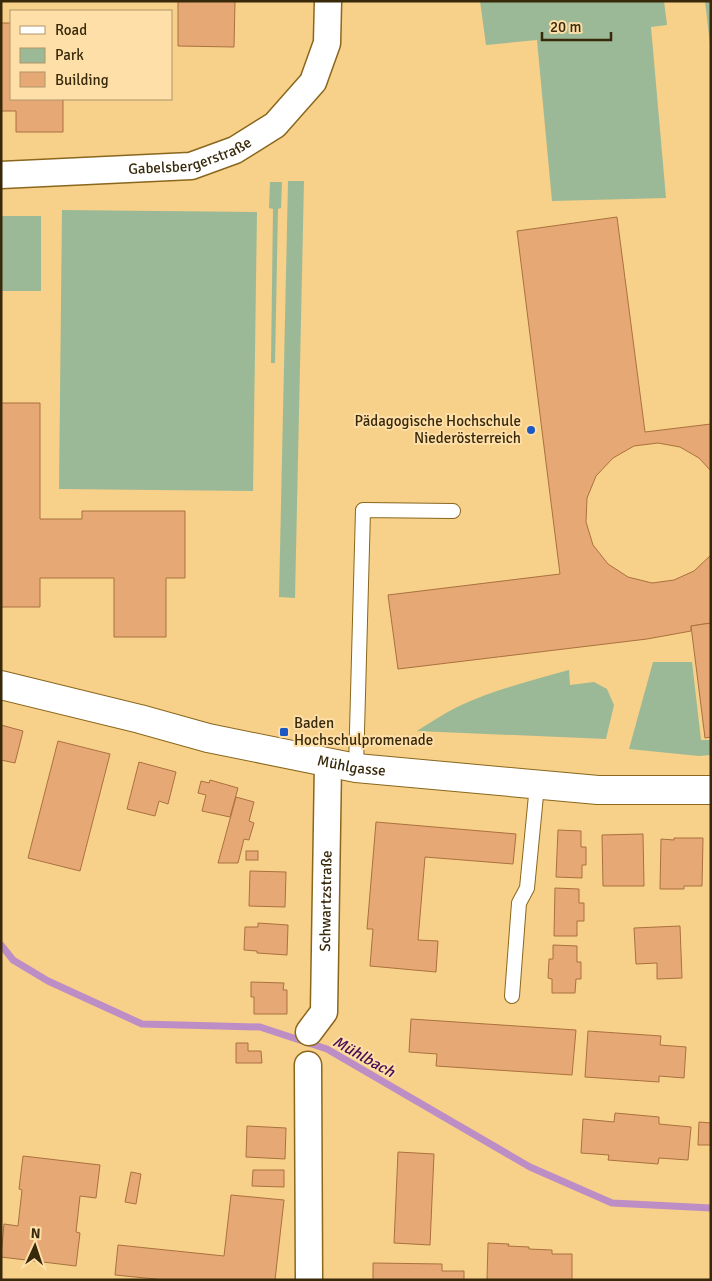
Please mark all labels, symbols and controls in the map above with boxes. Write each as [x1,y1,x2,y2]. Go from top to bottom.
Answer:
legend [10,10,172,100]
scale bar [542,10,611,42]
text: 20 m [550,18,581,36]
text: Road [55,21,87,39]
text: Park [55,46,84,64]
text: Building [55,71,109,89]
street label: Gabelsbergerstraße [128,133,255,178]
place label: Pädagogische Hochschule Niederösterreich [355,412,521,447]
marker: Pädagogische Hochschule Niederösterreich [525,424,537,436]
place label: Baden Hochschulpromenade [294,714,433,749]
marker: Baden Hochschulpromenade [278,726,290,738]
street label: Mühlgasse [316,751,386,780]
street label: Schwartzstraße [316,850,336,952]
water label: Mühlbach [329,1032,399,1083]
north arrow [10,1221,60,1271]
text: N [30,1225,41,1242]

